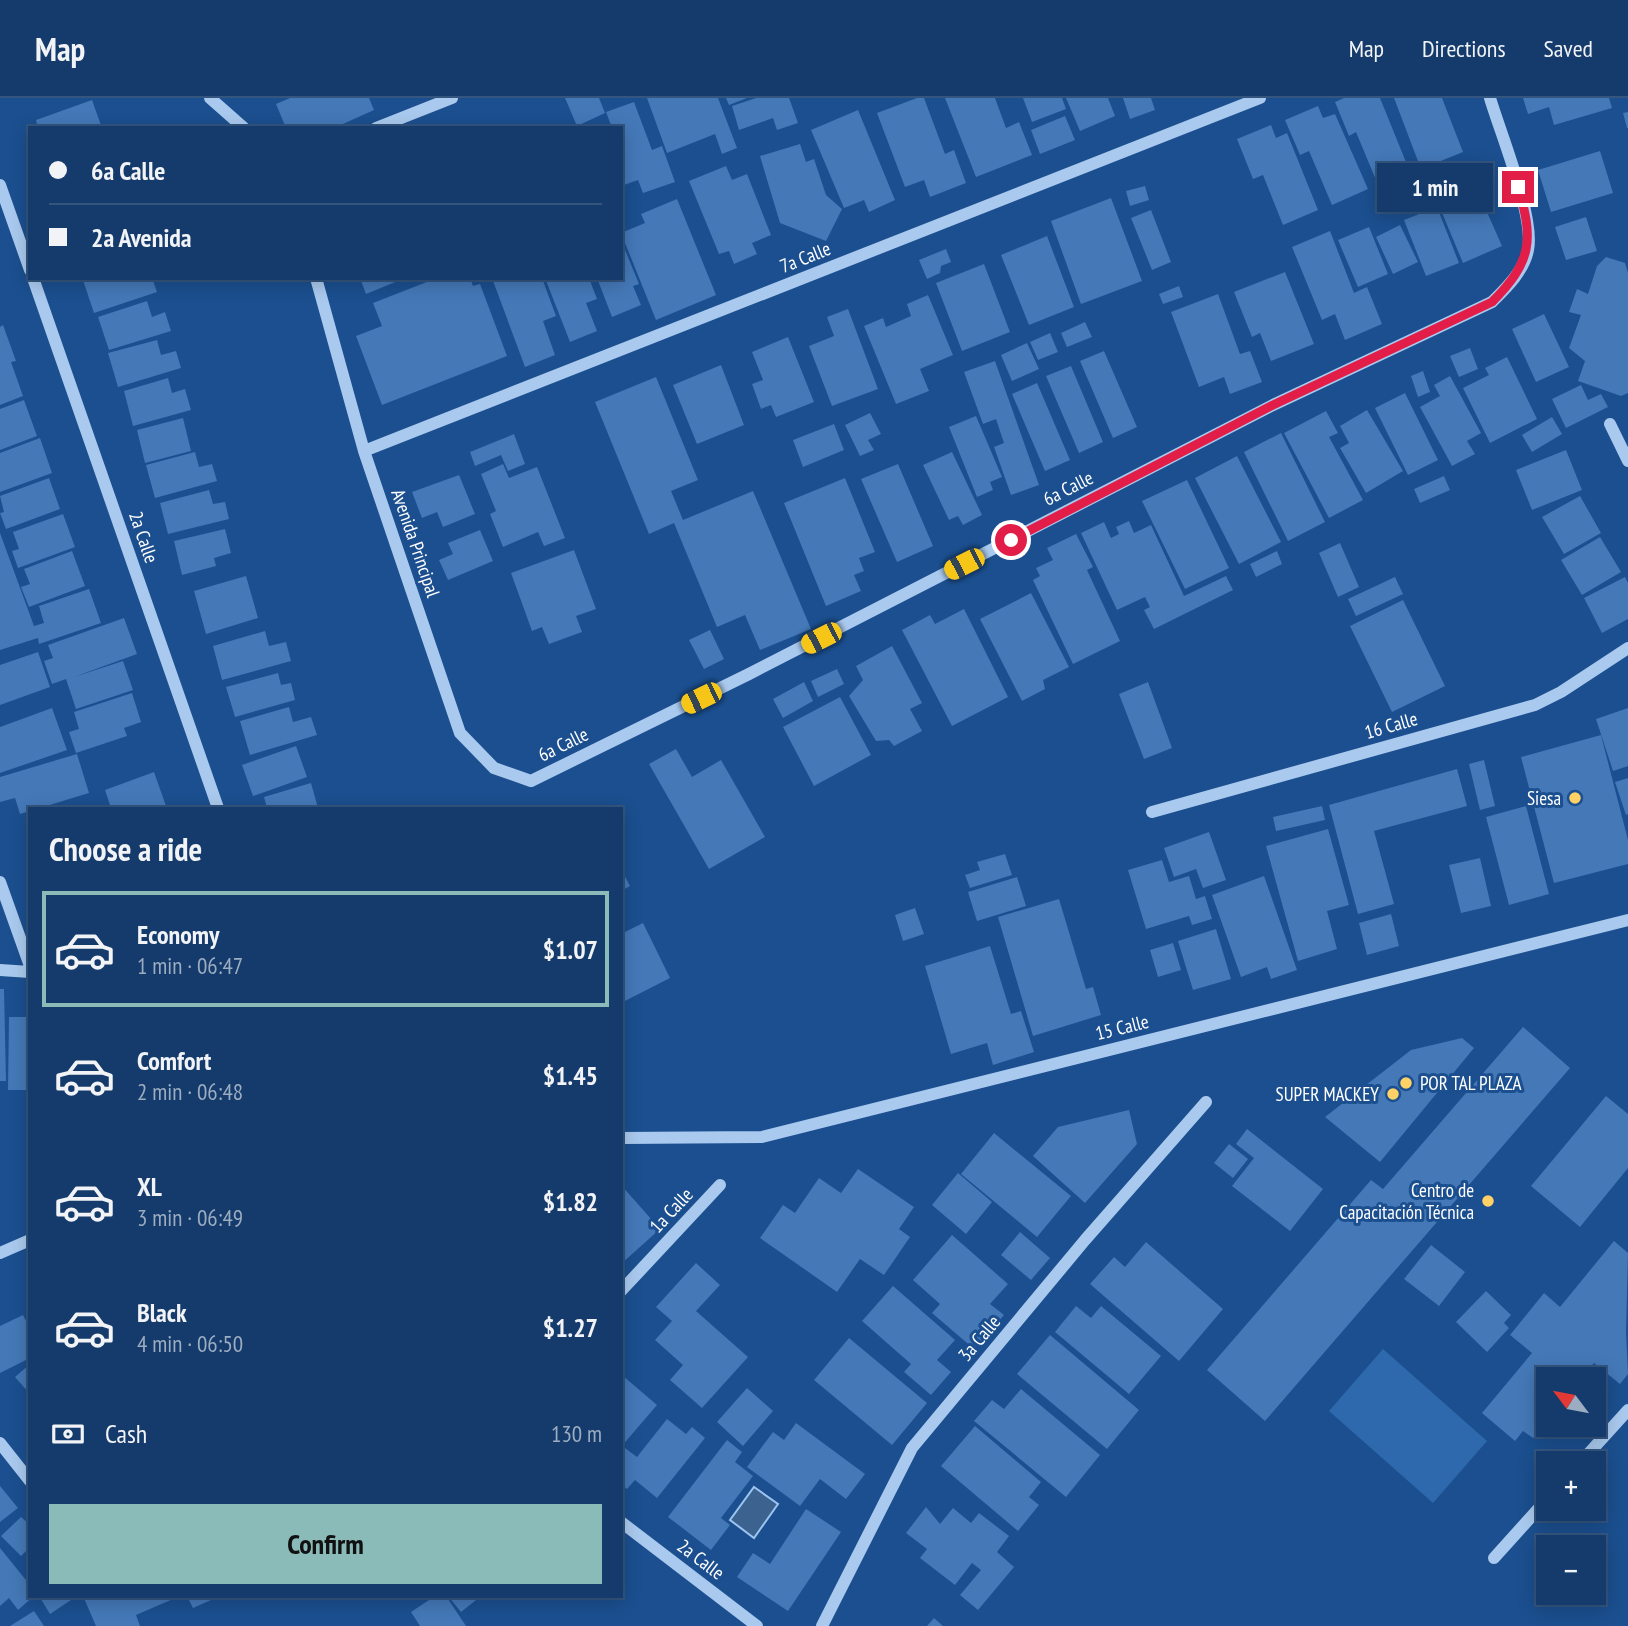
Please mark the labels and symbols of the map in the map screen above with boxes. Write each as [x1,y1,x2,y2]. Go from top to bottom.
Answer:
callout: 1 min [1378,162,1494,212]
route end [1502,171,1534,203]
street label: 7a Calle [776,236,834,278]
street label: 6a Calle [1039,465,1097,511]
street label: Avenida Principal [386,486,446,601]
street label: 2a Calle [124,508,164,566]
route start [995,524,1027,556]
car [941,545,988,583]
car [798,619,845,657]
car [678,679,725,717]
street label: 16 Calle [1362,706,1420,744]
street label: 6a Calle [534,722,592,766]
place label: Siesa [1527,786,1561,810]
marker: Siesa [1567,790,1583,806]
street label: 15 Calle [1093,1009,1151,1045]
place label: POR TAL PLAZA [1420,1071,1521,1095]
marker: POR TAL PLAZA [1398,1075,1414,1091]
place label: SUPER MACKEY [1276,1082,1379,1106]
marker: SUPER MACKEY [1385,1086,1401,1102]
place label: Centro de Capacitación Técnica [1339,1178,1474,1224]
street label: 1a Calle [644,1182,698,1238]
marker: Centro de Capacitación Técnica [1480,1193,1496,1209]
street label: 3a Calle [953,1310,1005,1366]
north arrow [1536,1367,1606,1437]
street label: 2a Calle [673,1533,729,1585]

